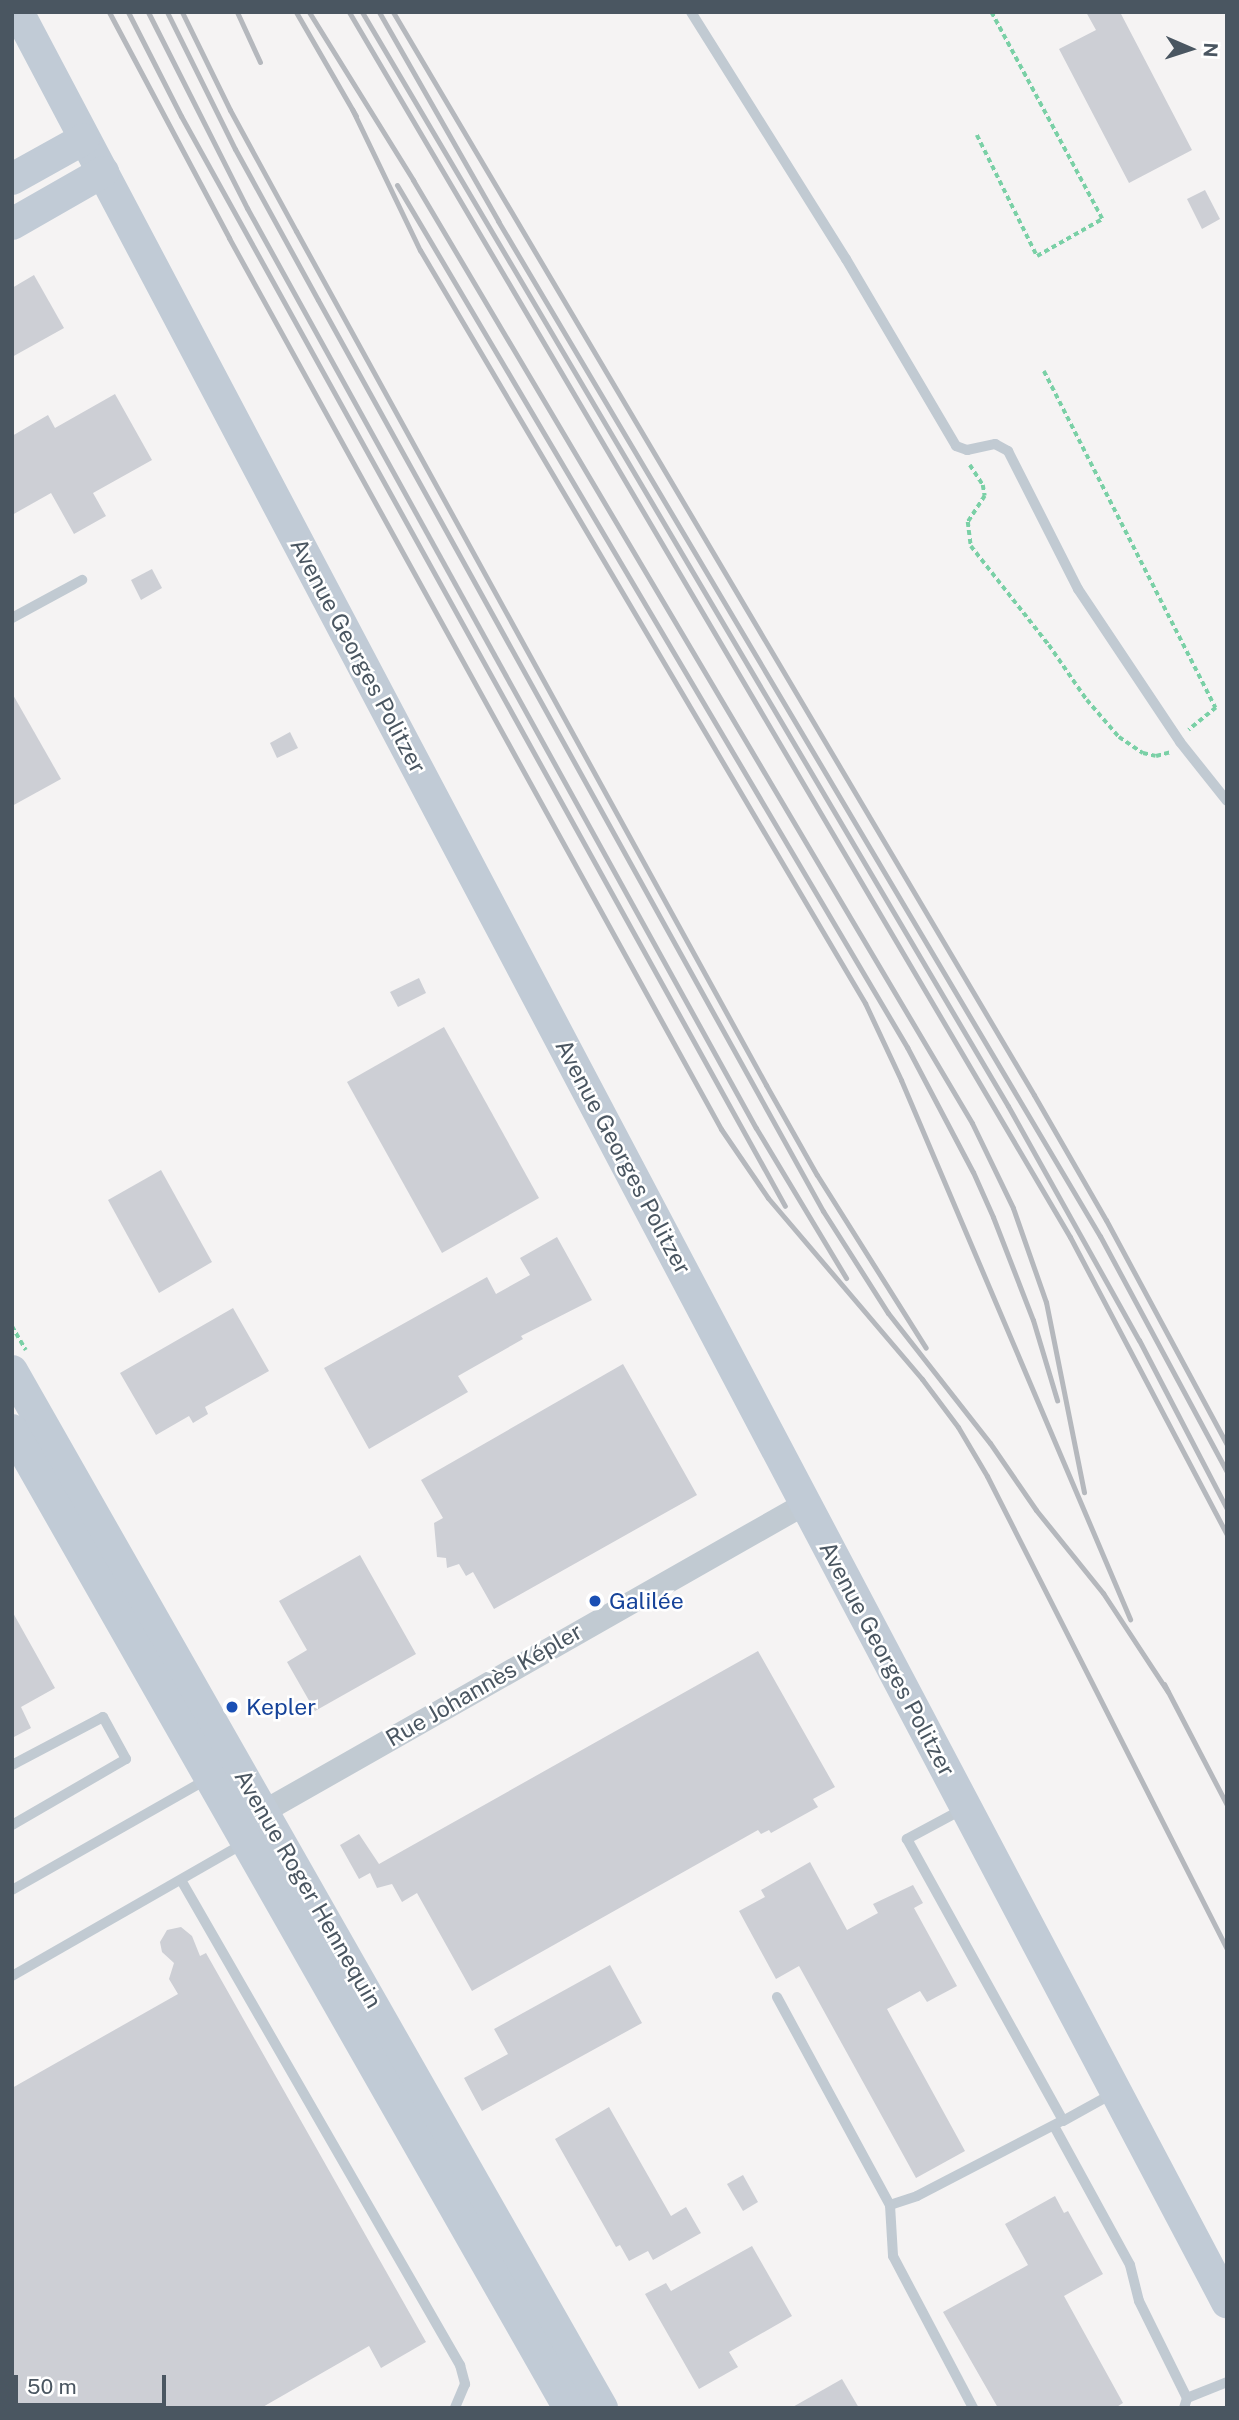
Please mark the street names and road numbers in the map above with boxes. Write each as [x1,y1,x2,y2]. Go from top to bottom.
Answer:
street label: Avenue Georges Politzer [284,534,432,778]
street label: Avenue Georges Politzer [549,1035,697,1279]
street label: Avenue Georges Politzer [813,1537,961,1781]
street label: Rue Johannès Képler [381,1618,587,1752]
street label: Avenue Roger Hennequin [228,1765,388,2013]

